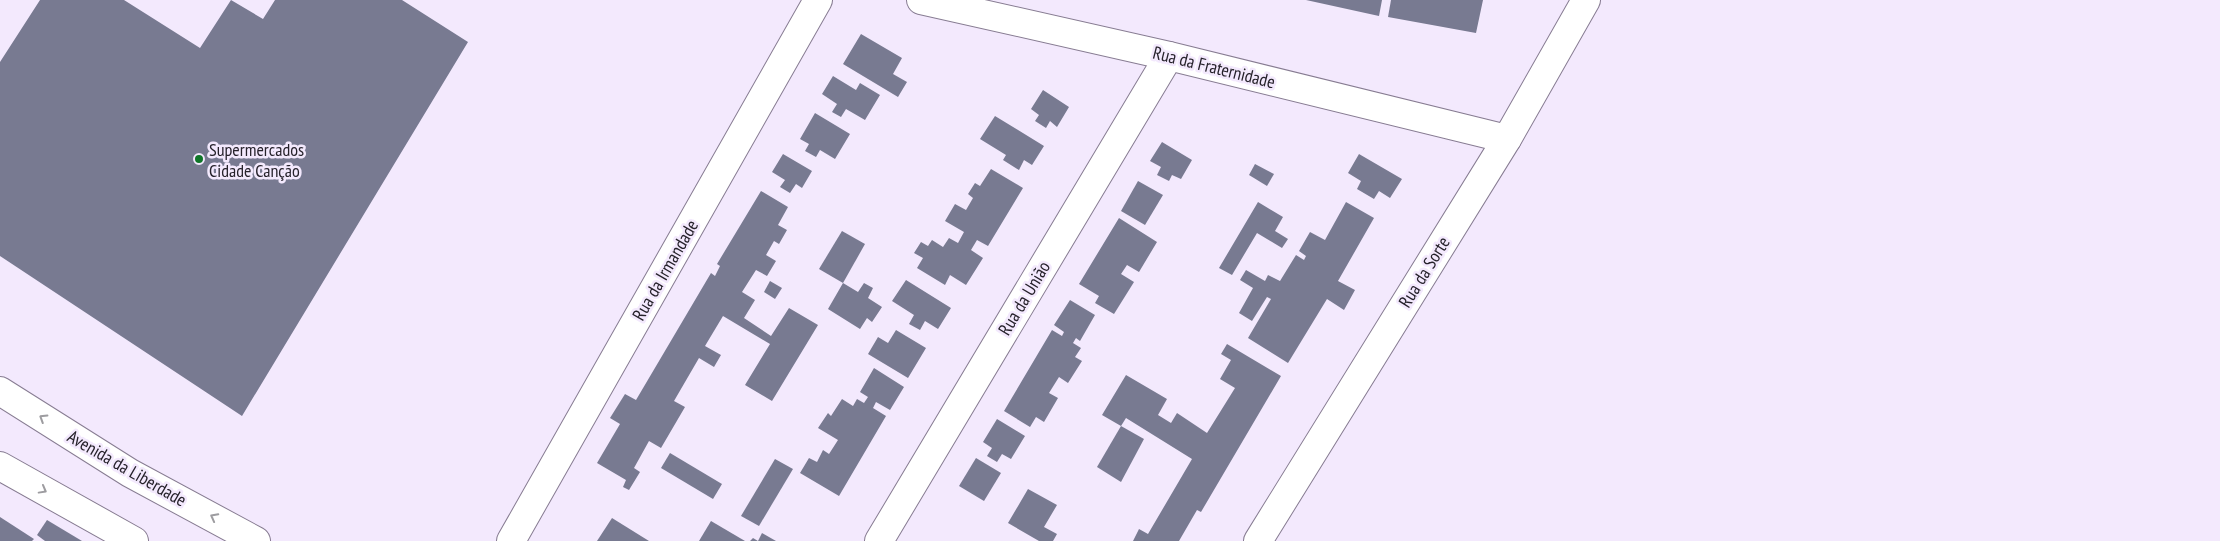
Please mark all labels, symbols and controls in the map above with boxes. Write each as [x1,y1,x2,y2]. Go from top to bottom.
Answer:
street label: Rua da Fraternidade [1151,41,1277,93]
place label: Supermercados Cidade Canção [209,138,304,182]
marker: Supermercados Cidade Canção [193,153,205,165]
street label: Rua da Irmandade [627,216,703,324]
street label: Rua da Sorte [1393,232,1455,312]
street label: Rua da União [993,257,1055,339]
one-way arrow [40,415,49,424]
street label: Avenida da Liberdade [63,425,191,511]
one-way arrow [37,484,46,494]
one-way arrow [210,514,219,524]

